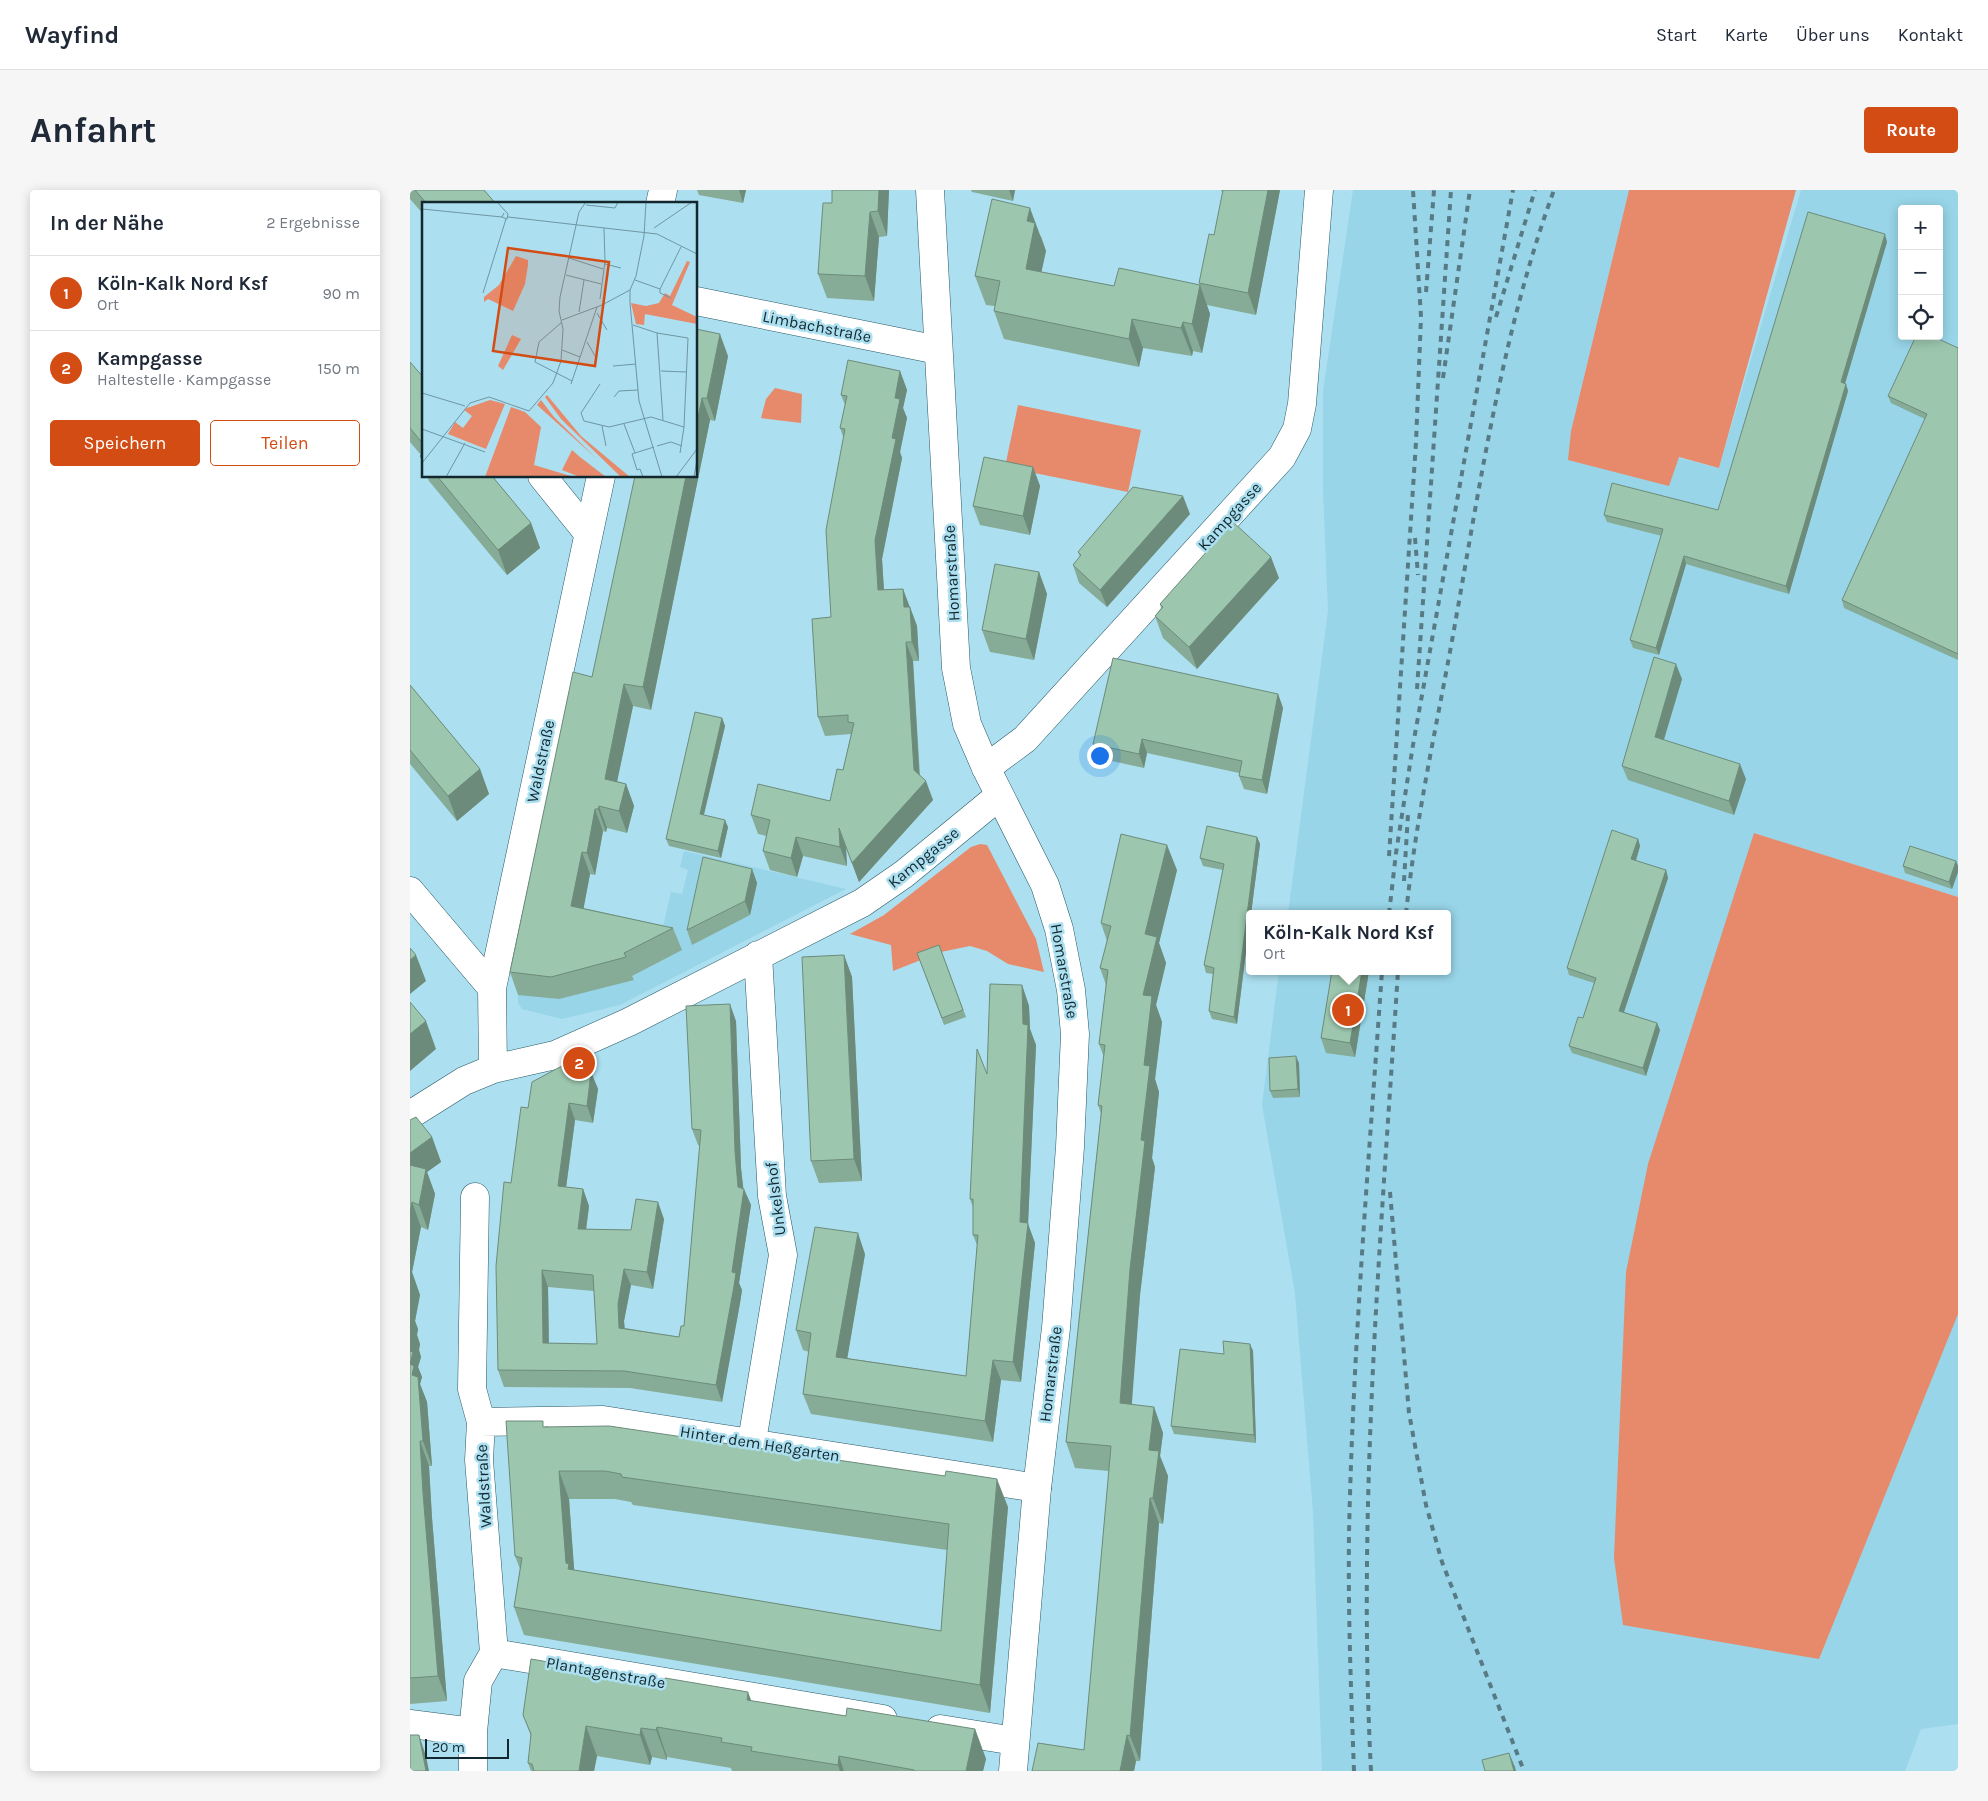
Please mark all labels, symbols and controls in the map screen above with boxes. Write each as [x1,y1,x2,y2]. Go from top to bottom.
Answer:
text: Wayfind [25,21,119,49]
text: Start [1656,24,1697,46]
text: Karte [1725,24,1768,46]
text: Über uns [1796,24,1870,46]
text: Kontakt [1898,24,1963,46]
button: Route [1864,107,1958,153]
text: Anfahrt [30,110,156,151]
inset map [422,202,698,478]
map controls [1898,205,1943,340]
button: + [1898,205,1943,250]
text: In der Nähe [50,211,164,235]
text: 2 Ergebnisse [266,213,360,232]
button: − [1898,250,1943,295]
text: Köln-Kalk Nord Ksf [97,273,268,295]
text: 1 [63,284,69,303]
text: 90 m [322,284,360,303]
text: Ort [97,295,119,314]
button: locate [1898,295,1943,340]
street label: Limbachstraße [761,307,873,346]
text: Kampgasse [97,348,202,370]
text: 2 [61,359,71,378]
text: 150 m [317,359,360,378]
text: Haltestelle · Kampgasse [97,370,271,389]
button: Speichern [50,420,200,466]
button: Teilen [210,420,360,466]
street label: Kampgasse [1194,478,1265,555]
street label: Homarstraße [939,525,963,621]
street label: Waldstraße [523,718,558,804]
your location [1087,743,1113,769]
street label: Kampgasse [884,823,963,892]
popup [1246,910,1451,975]
street label: Homarstraße [1047,922,1082,1020]
text: Köln-Kalk Nord Ksf [1263,922,1434,944]
text: Ort [1263,944,1285,963]
pin: 1 [1332,991,1364,1029]
pin: 2 [563,1044,595,1082]
street label: Unkelshof [761,1160,789,1237]
street label: Homarstraße [1035,1325,1066,1423]
street label: Hinter dem Heßgarten [679,1421,841,1466]
street label: Waldstraße [472,1444,495,1528]
street label: Plantagenstraße [545,1653,667,1692]
scale bar [425,1736,509,1759]
text: 20 m [432,1739,465,1756]

